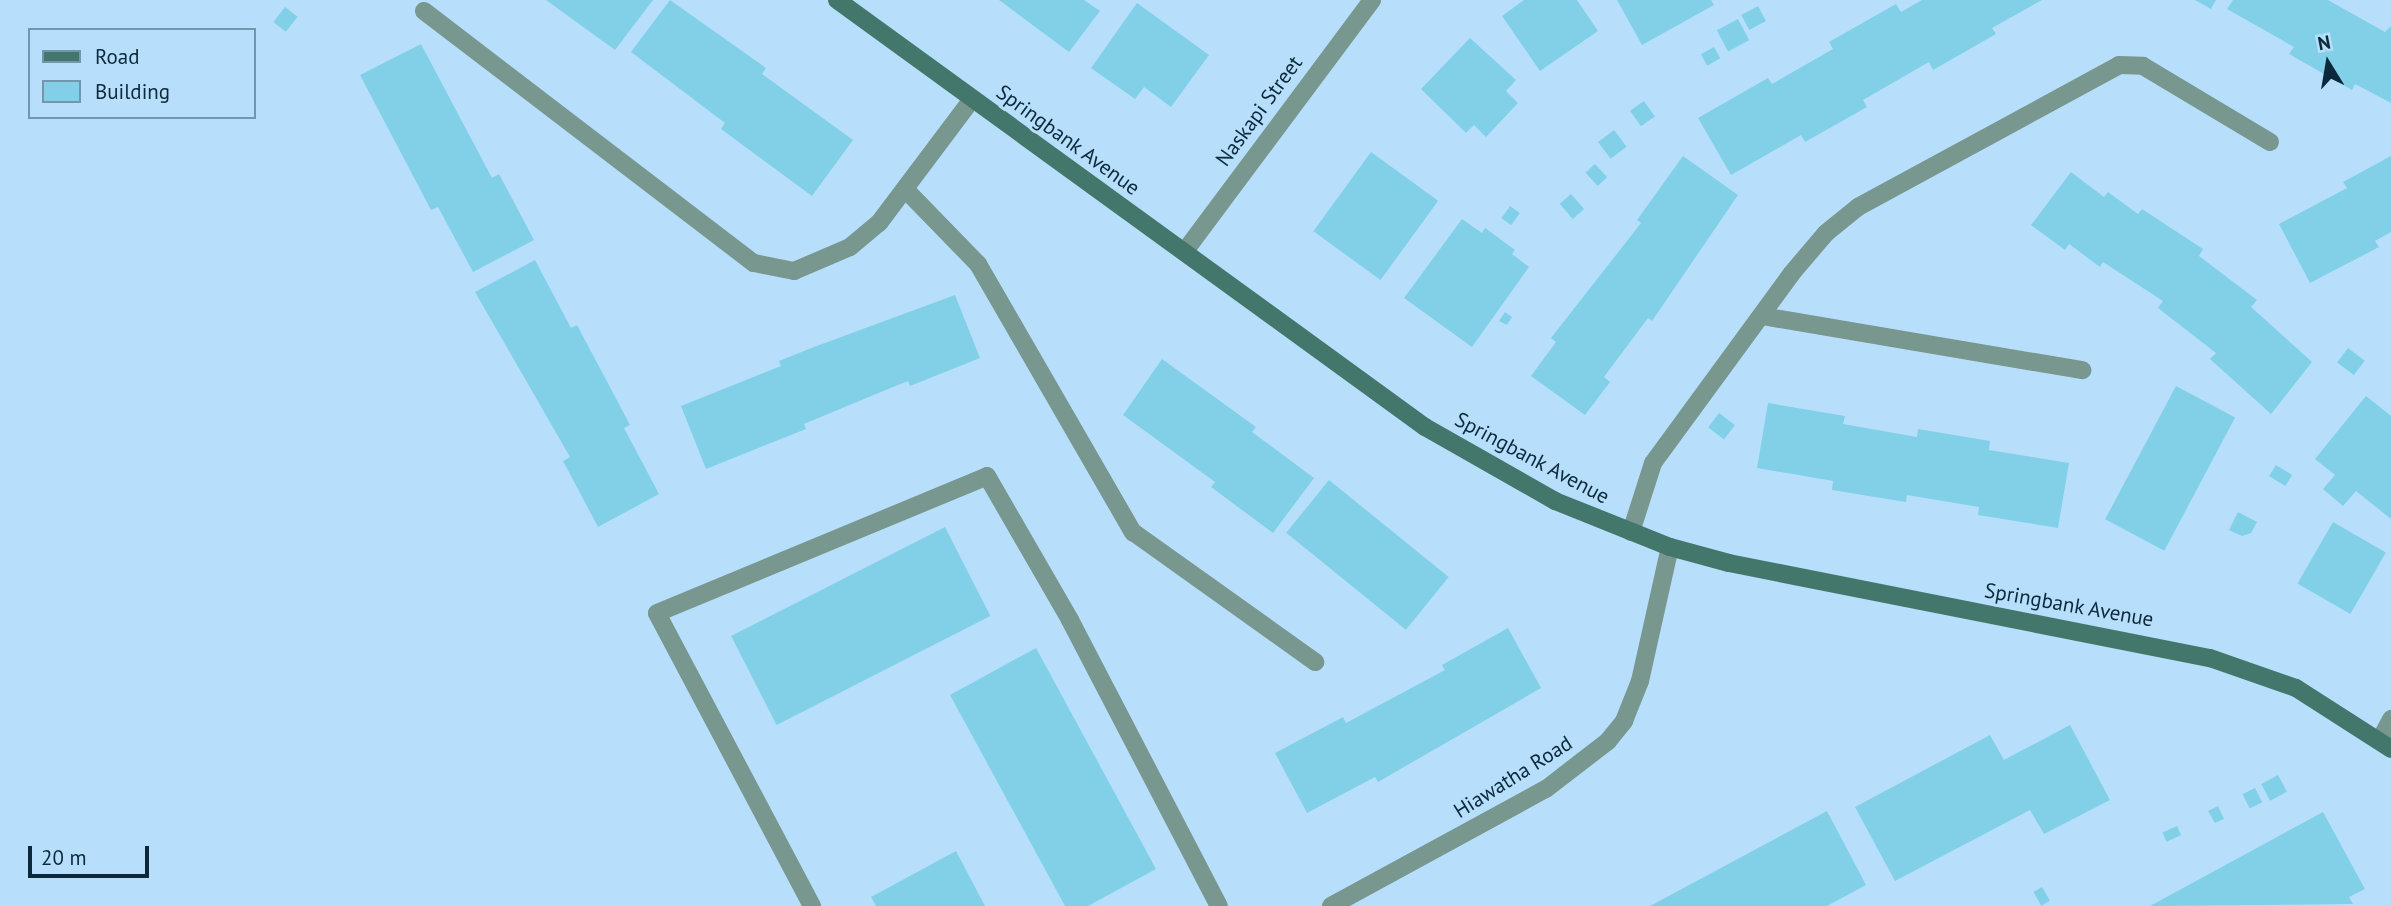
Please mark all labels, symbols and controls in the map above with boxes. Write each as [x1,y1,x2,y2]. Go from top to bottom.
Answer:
legend [28,28,256,119]
north arrow [2293,28,2363,98]
text: N [2316,29,2332,55]
text: Road [95,43,139,70]
street label: Naskapi Street [1211,51,1307,171]
text: Building [95,78,170,105]
street label: Springbank Avenue [991,79,1145,201]
street label: Springbank Avenue [1450,406,1614,510]
street label: Springbank Avenue [1982,578,2156,632]
street label: Hiawatha Road [1449,731,1577,823]
scale bar [32,832,152,876]
text: 20 m [41,844,87,871]

